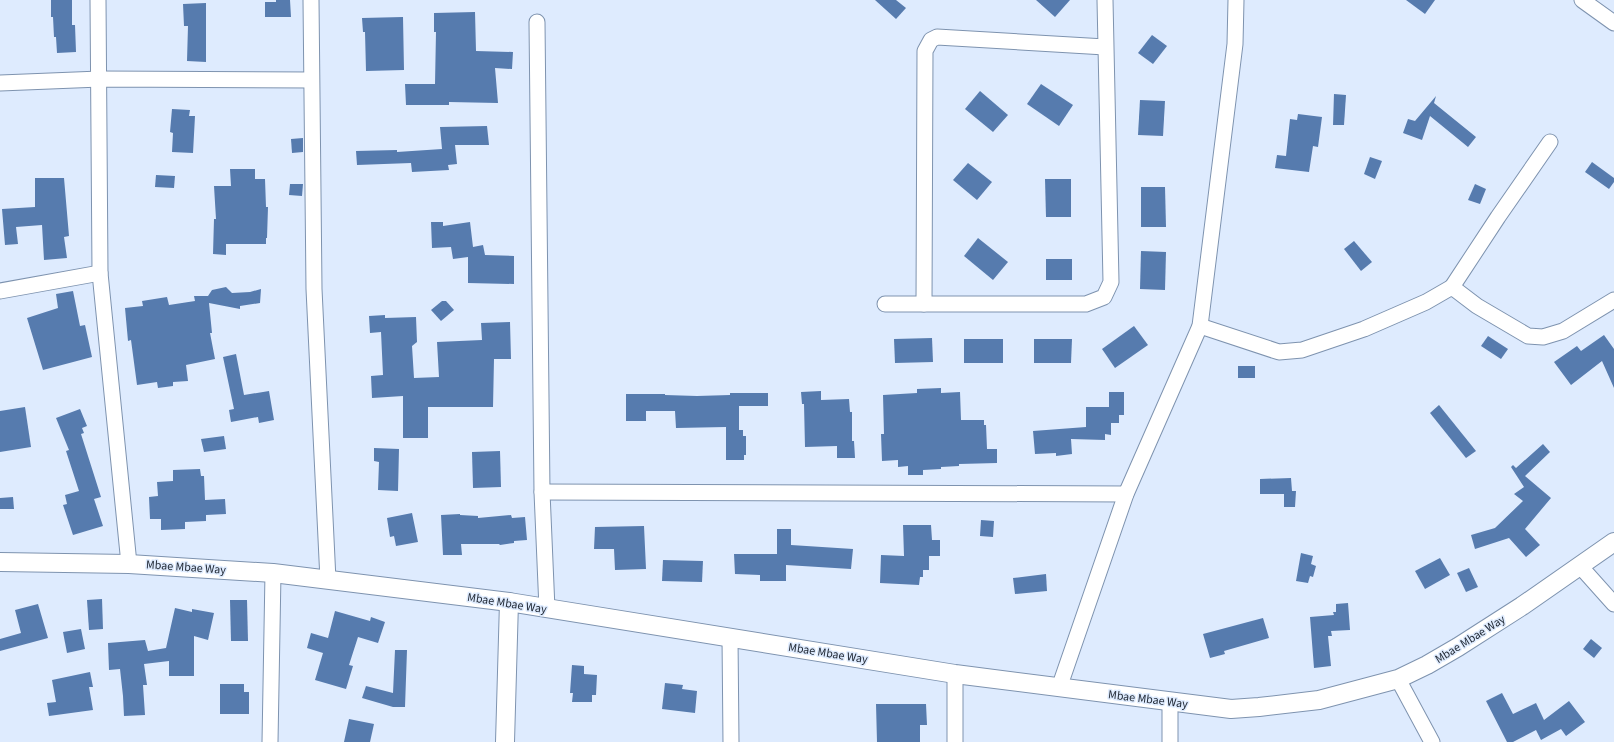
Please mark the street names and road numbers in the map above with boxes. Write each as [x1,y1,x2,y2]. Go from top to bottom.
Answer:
street label: Mbae Mbae Way [145,556,227,579]
street label: Mbae Mbae Way [466,589,548,618]
street label: Mbae Mbae Way [1432,611,1509,668]
street label: Mbae Mbae Way [787,639,869,668]
street label: Mbae Mbae Way [1107,686,1189,713]

